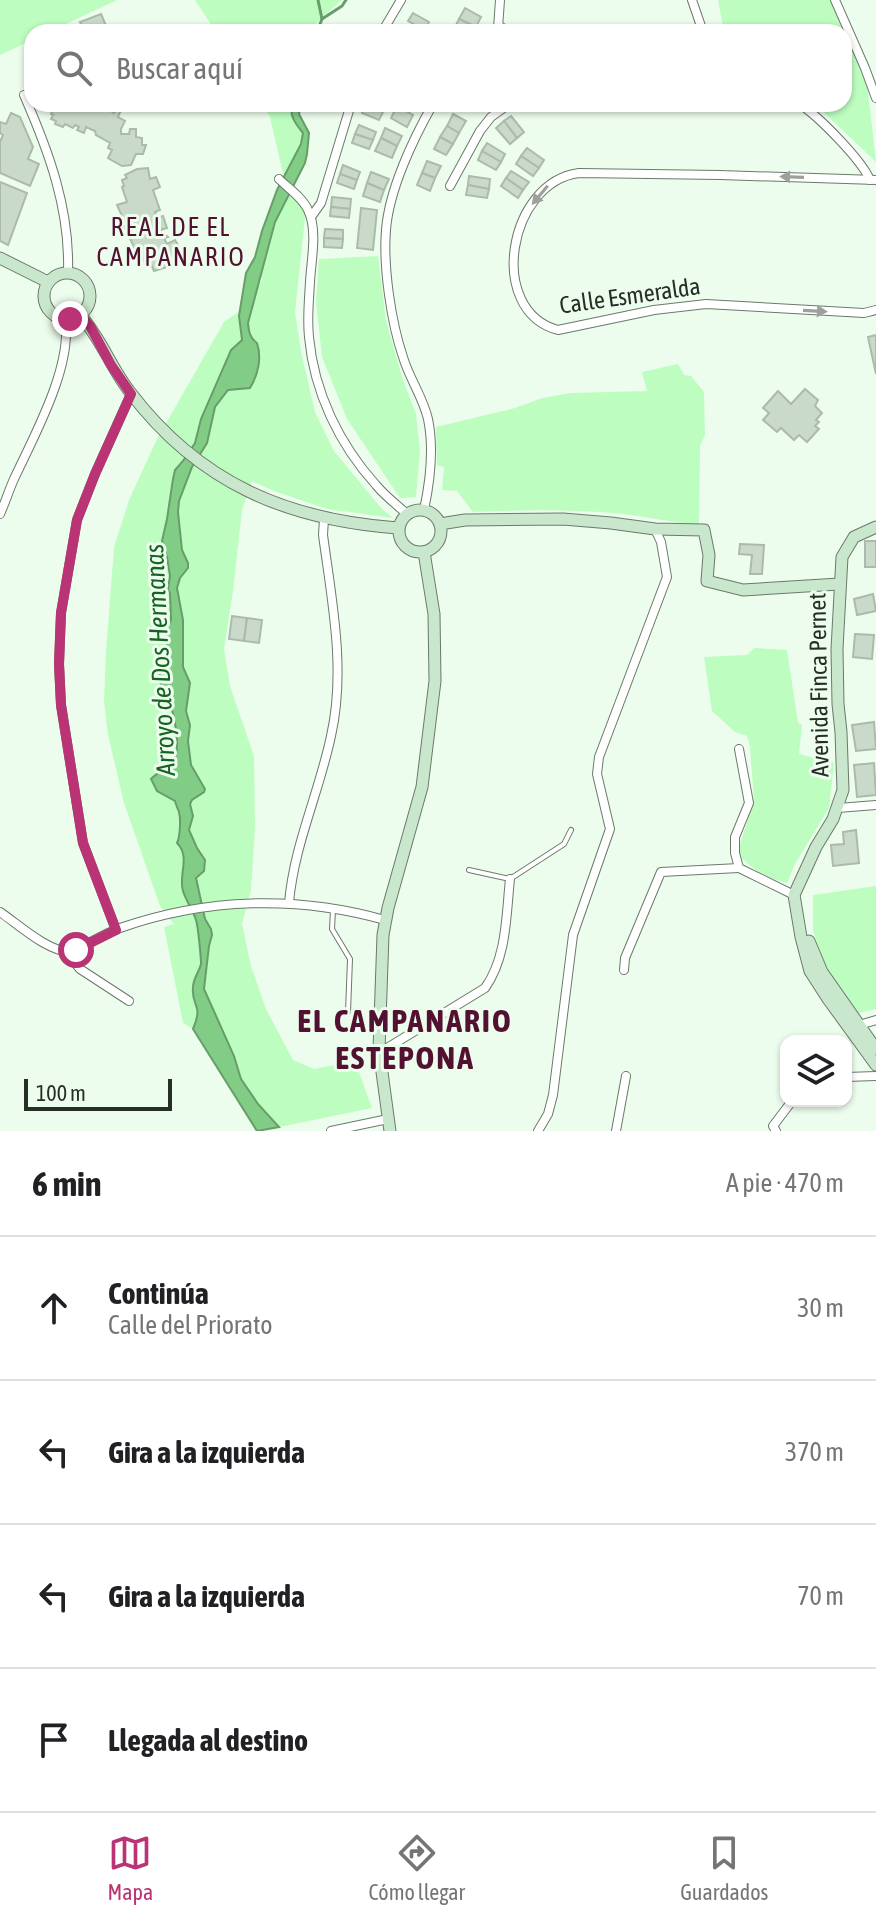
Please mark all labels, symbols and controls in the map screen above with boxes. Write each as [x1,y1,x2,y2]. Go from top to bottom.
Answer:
search box [24,24,852,112]
icon: search [52,46,96,90]
text: Buscar aquí [116,51,243,85]
one-way arrow [779,171,804,184]
one-way arrow [532,185,549,205]
district label: REAL DE EL CAMPANARIO [96,212,246,272]
street label: Calle Esmeralda [558,272,702,319]
route end [52,301,88,337]
one-way arrow [803,304,828,317]
water label: Arroyo de Dos Hermanas [139,543,181,778]
street label: Avenida Finca Pernet [803,593,834,777]
route start [58,932,94,968]
district label: EL CAMPANARIO ESTEPONA [297,1002,513,1076]
map controls [780,1035,852,1107]
button: layers [780,1035,852,1107]
scale bar [24,1075,172,1111]
text: 100 m [36,1080,86,1106]
text: 6 min [32,1164,101,1203]
text: A pie · 470 m [726,1168,844,1198]
text: Continúa [108,1276,209,1310]
icon: ahead [32,1286,76,1330]
text: 30 m [797,1293,844,1323]
text: Calle del Priorato [108,1310,273,1340]
icon: left [32,1430,76,1474]
text: Gira a la izquierda [108,1435,305,1469]
text: 370 m [785,1437,844,1467]
icon: left [32,1574,76,1618]
text: Gira a la izquierda [108,1579,305,1613]
text: 70 m [797,1581,844,1611]
icon: arrive [32,1718,76,1762]
text: Llegada al destino [108,1723,308,1757]
tab: Mapa [108,1831,153,1905]
tab: Cómo llegar [368,1831,465,1905]
tab: Guardados [680,1831,768,1905]

